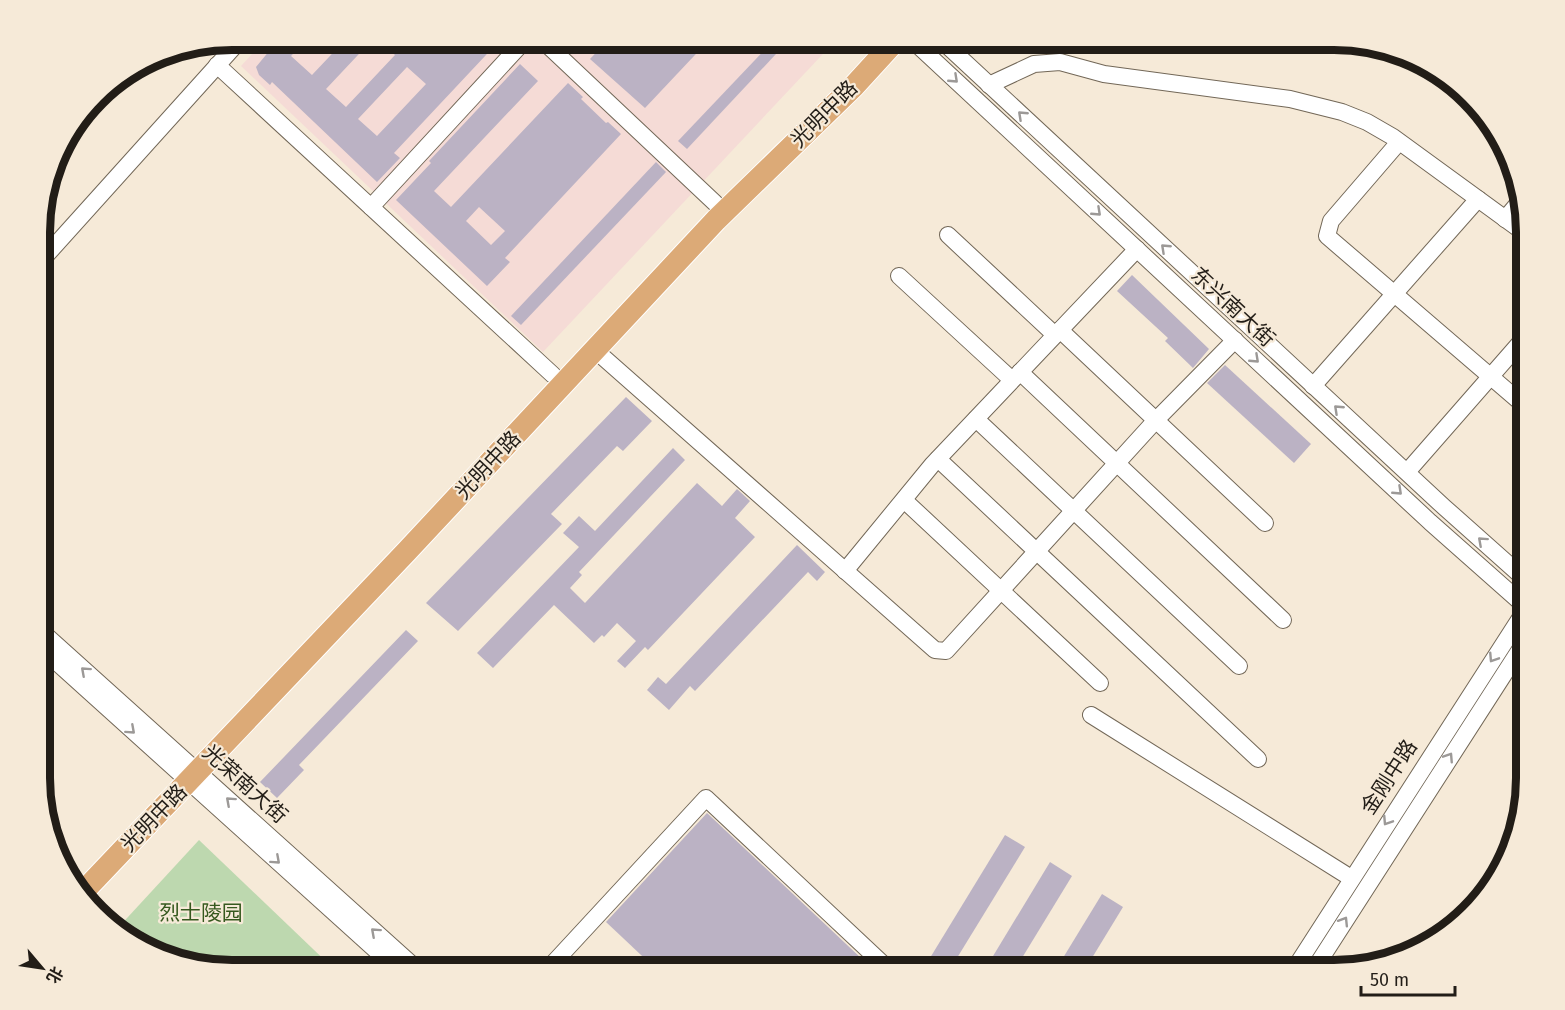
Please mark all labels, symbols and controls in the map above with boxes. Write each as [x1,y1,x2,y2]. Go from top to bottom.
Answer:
one-way arrow [947,72,958,83]
street label: 光明中路 [785,75,863,153]
one-way arrow [1018,111,1029,122]
one-way arrow [1089,204,1100,215]
one-way arrow [1161,244,1172,255]
street label: 东兴南大街 [1186,262,1280,352]
one-way arrow [1248,352,1259,363]
one-way arrow [1335,405,1345,416]
street label: 光明中路 [450,425,526,505]
one-way arrow [1390,484,1401,495]
one-way arrow [1478,537,1489,548]
one-way arrow [1489,651,1500,662]
one-way arrow [81,667,92,678]
one-way arrow [124,723,135,734]
street label: 金刚中路 [1355,735,1423,819]
street label: 光荣南大街 [197,739,293,829]
one-way arrow [1442,753,1453,764]
street label: 光明中路 [115,779,193,857]
one-way arrow [226,797,237,808]
one-way arrow [1383,814,1394,825]
one-way arrow [269,853,280,864]
park label: 烈士陵园 [159,900,243,926]
one-way arrow [1337,917,1349,927]
one-way arrow [371,928,382,939]
north arrow [12,938,72,998]
scale bar [1361,959,1456,997]
text: 北 [42,963,67,987]
text: 50 m [1370,969,1409,991]

